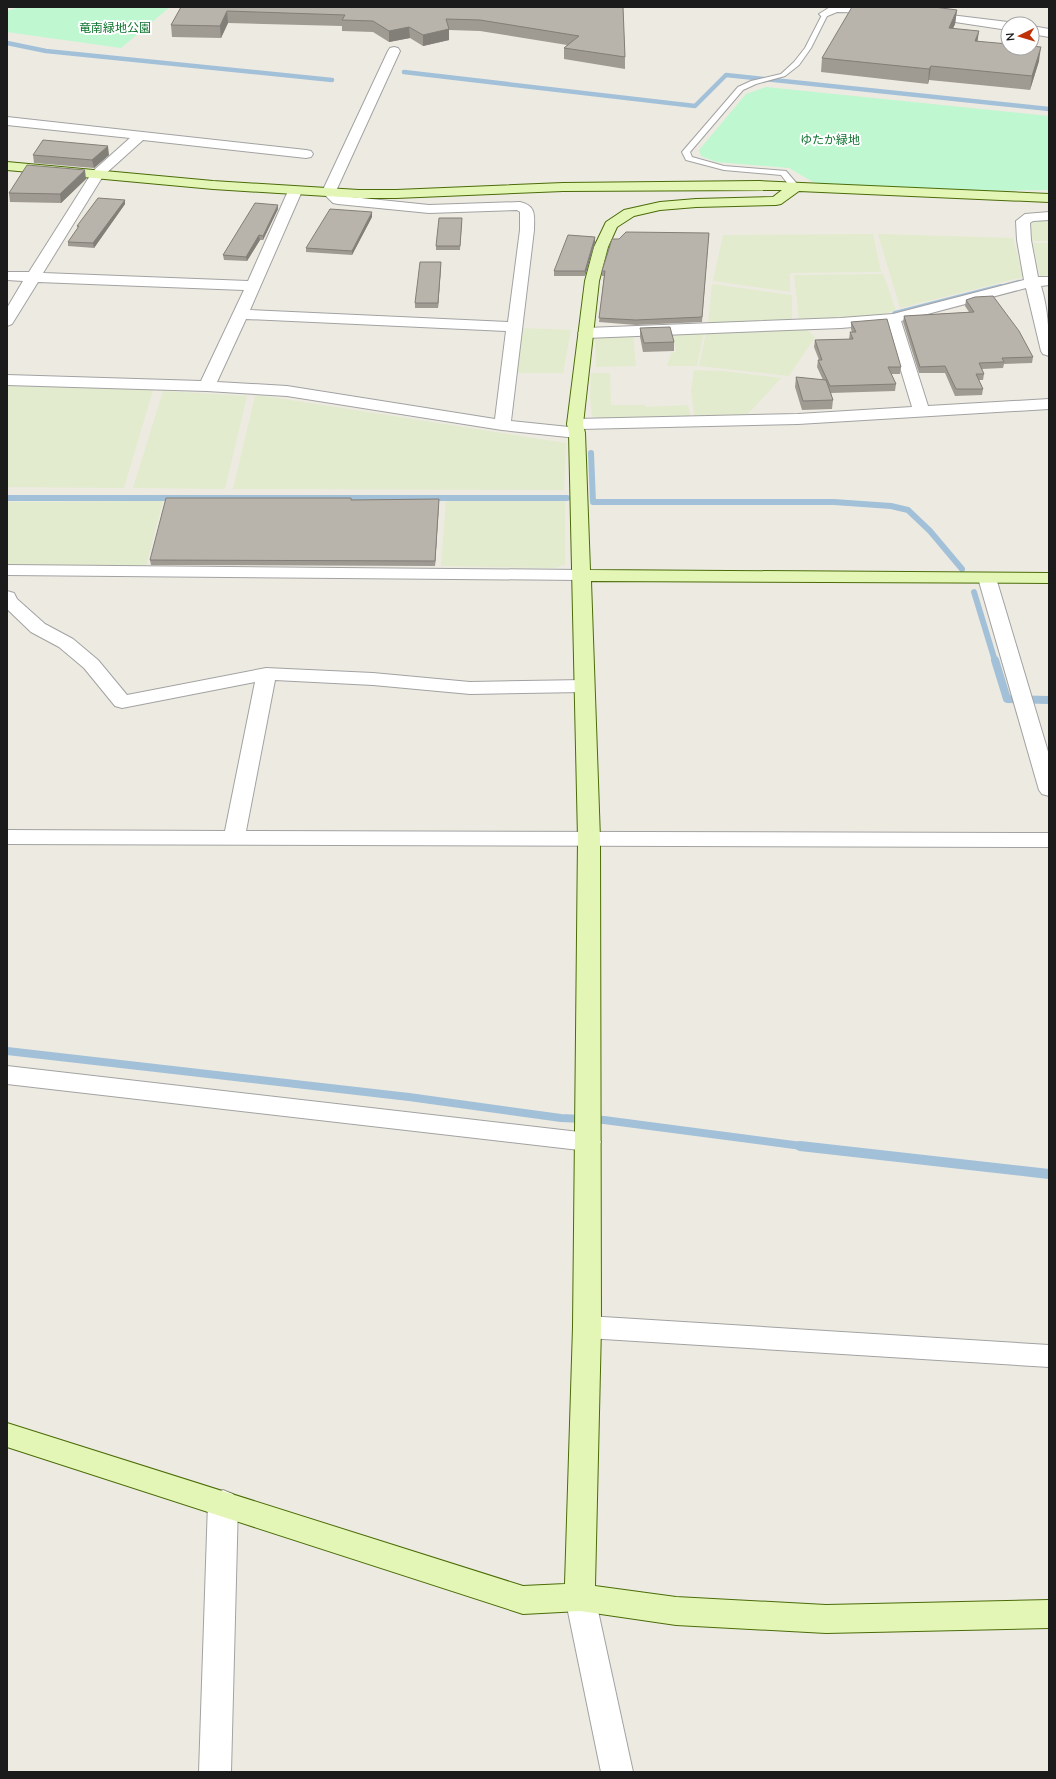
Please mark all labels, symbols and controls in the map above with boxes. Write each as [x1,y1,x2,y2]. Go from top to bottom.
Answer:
north arrow [1000,16,1040,56]
park label: 竜南緑地公園 [79,20,151,35]
text: N [1003,32,1016,42]
park label: ゆたか緑地 [800,132,860,147]

